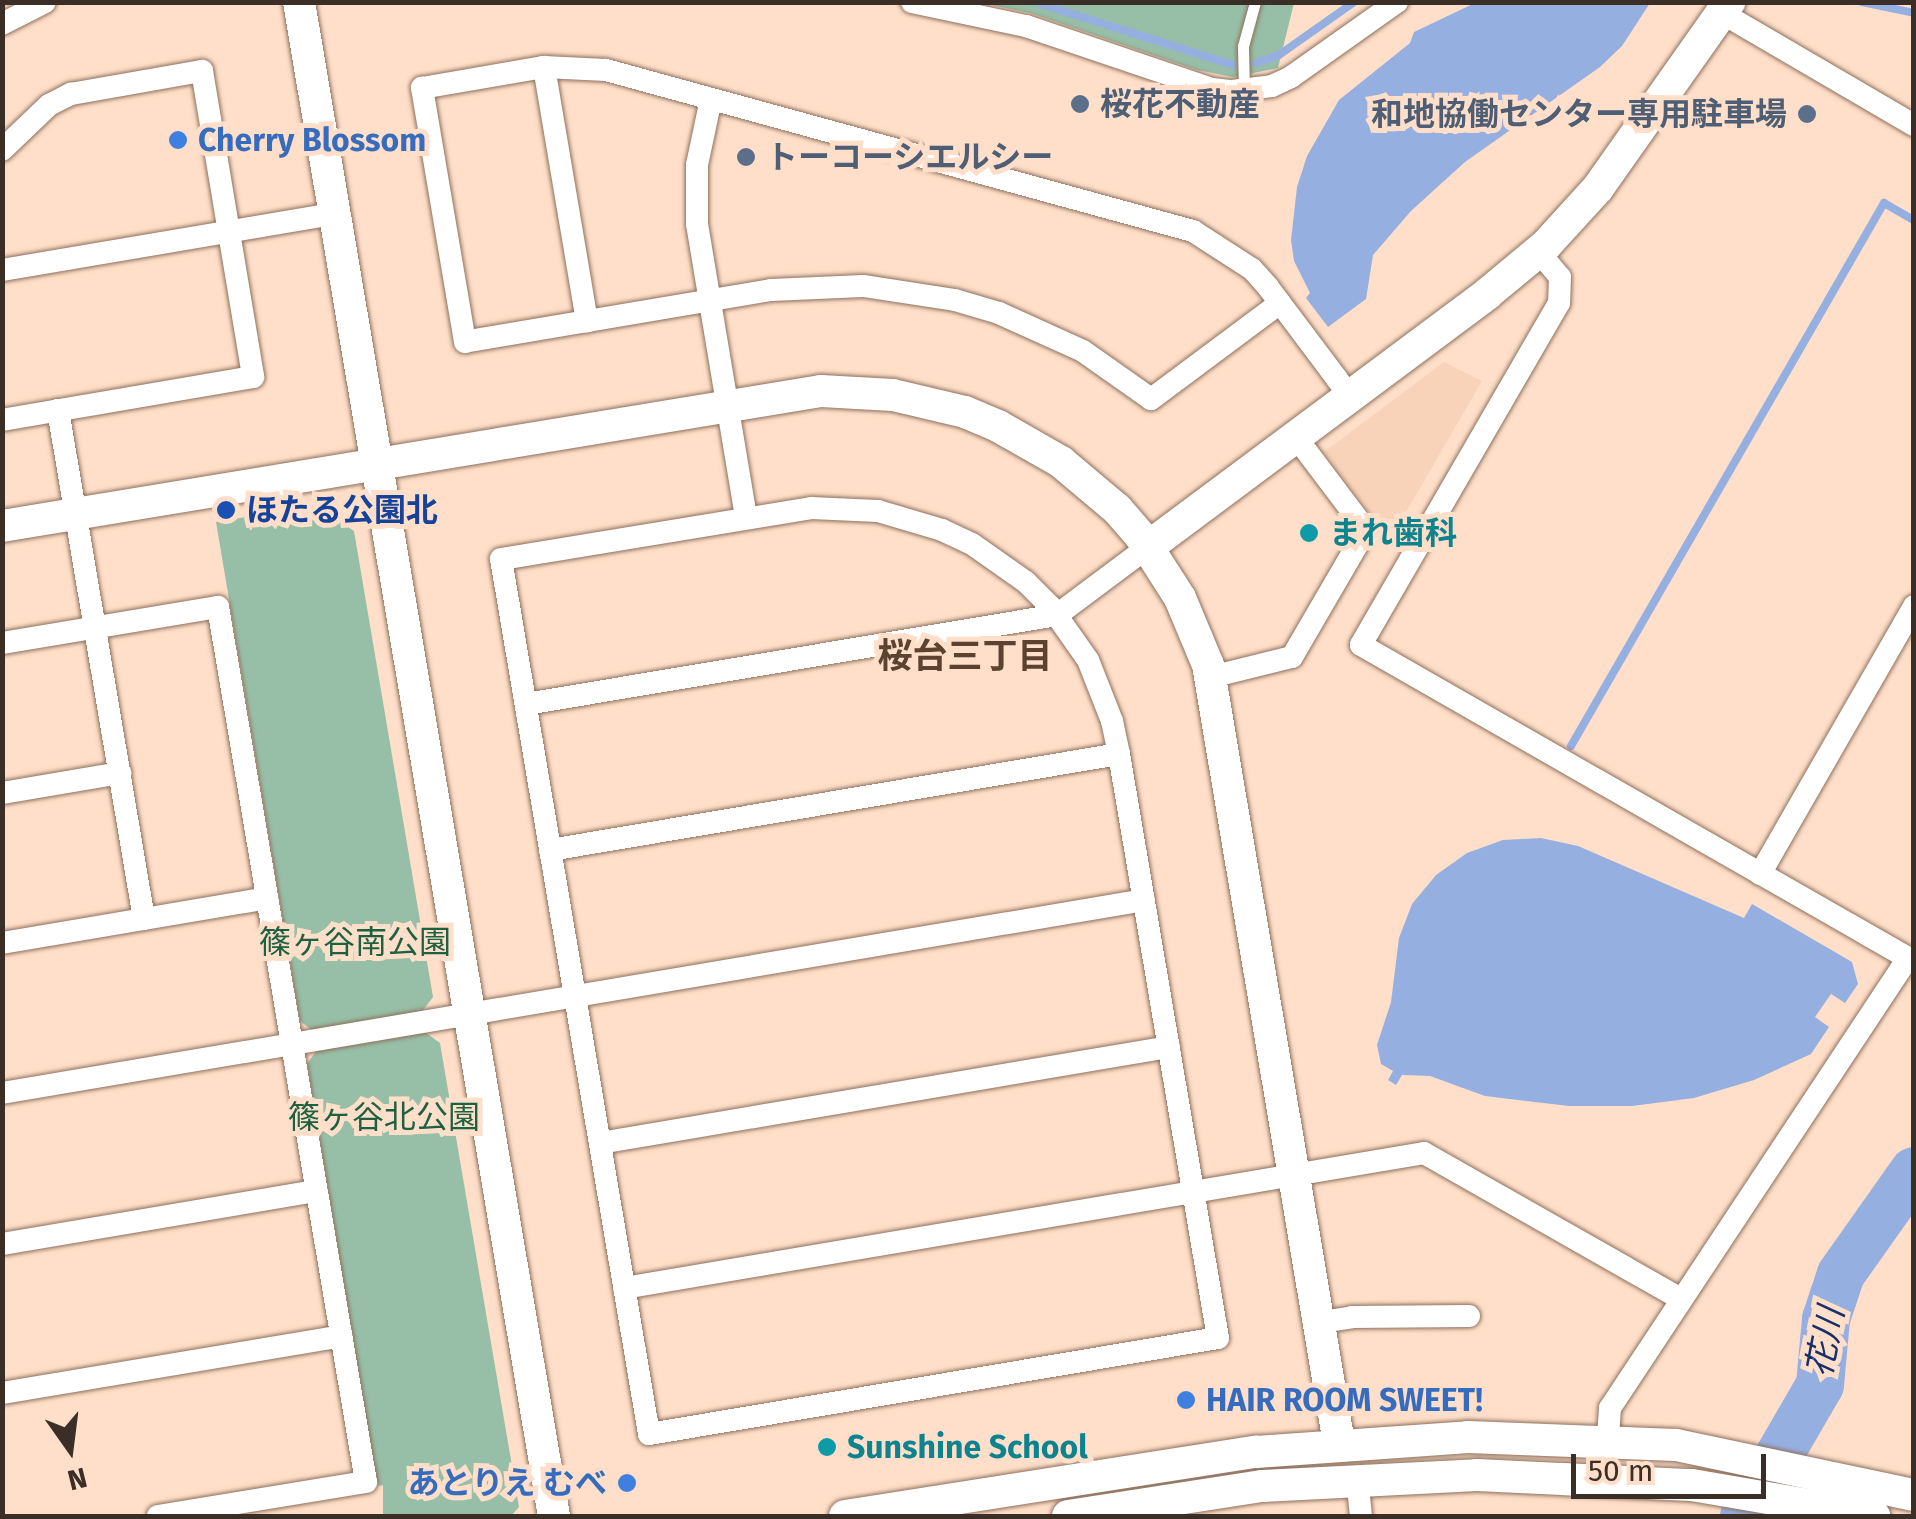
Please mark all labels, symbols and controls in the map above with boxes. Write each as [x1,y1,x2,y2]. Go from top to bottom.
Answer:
place label: 桜花不動産 [1100,85,1260,123]
marker: 桜花不動産 [1069,93,1091,115]
place label: 和地協働センター専用駐車場 [1371,95,1787,133]
marker: 和地協働センター専用駐車場 [1796,103,1818,125]
place label: Cherry Blossom [198,121,426,159]
marker: Cherry Blossom [167,129,189,151]
place label: トーコーシエルシー [766,138,1054,176]
marker: トーコーシエルシー [735,146,757,168]
place label: ほたる公園北 [246,491,438,529]
marker: ほたる公園北 [215,499,237,521]
place label: まれ歯科 [1329,514,1457,552]
marker: まれ歯科 [1298,522,1320,544]
district label: 桜台三丁目 [878,635,1052,677]
park label: 篠ヶ谷南公園 [259,923,451,961]
park label: 篠ヶ谷北公園 [288,1098,480,1136]
water label: 花川 [1798,1304,1852,1380]
place label: HAIR ROOM SWEET! [1206,1381,1483,1419]
marker: HAIR ROOM SWEET! [1175,1389,1197,1411]
north arrow [20,1399,120,1499]
place label: Sunshine School [847,1428,1088,1466]
scale bar [1576,1434,1771,1496]
marker: Sunshine School [816,1436,838,1458]
text: 50 m [1588,1453,1653,1489]
text: N [64,1460,90,1497]
place label: あとりえ むべ [407,1464,607,1502]
marker: あとりえ むべ [616,1472,638,1494]

